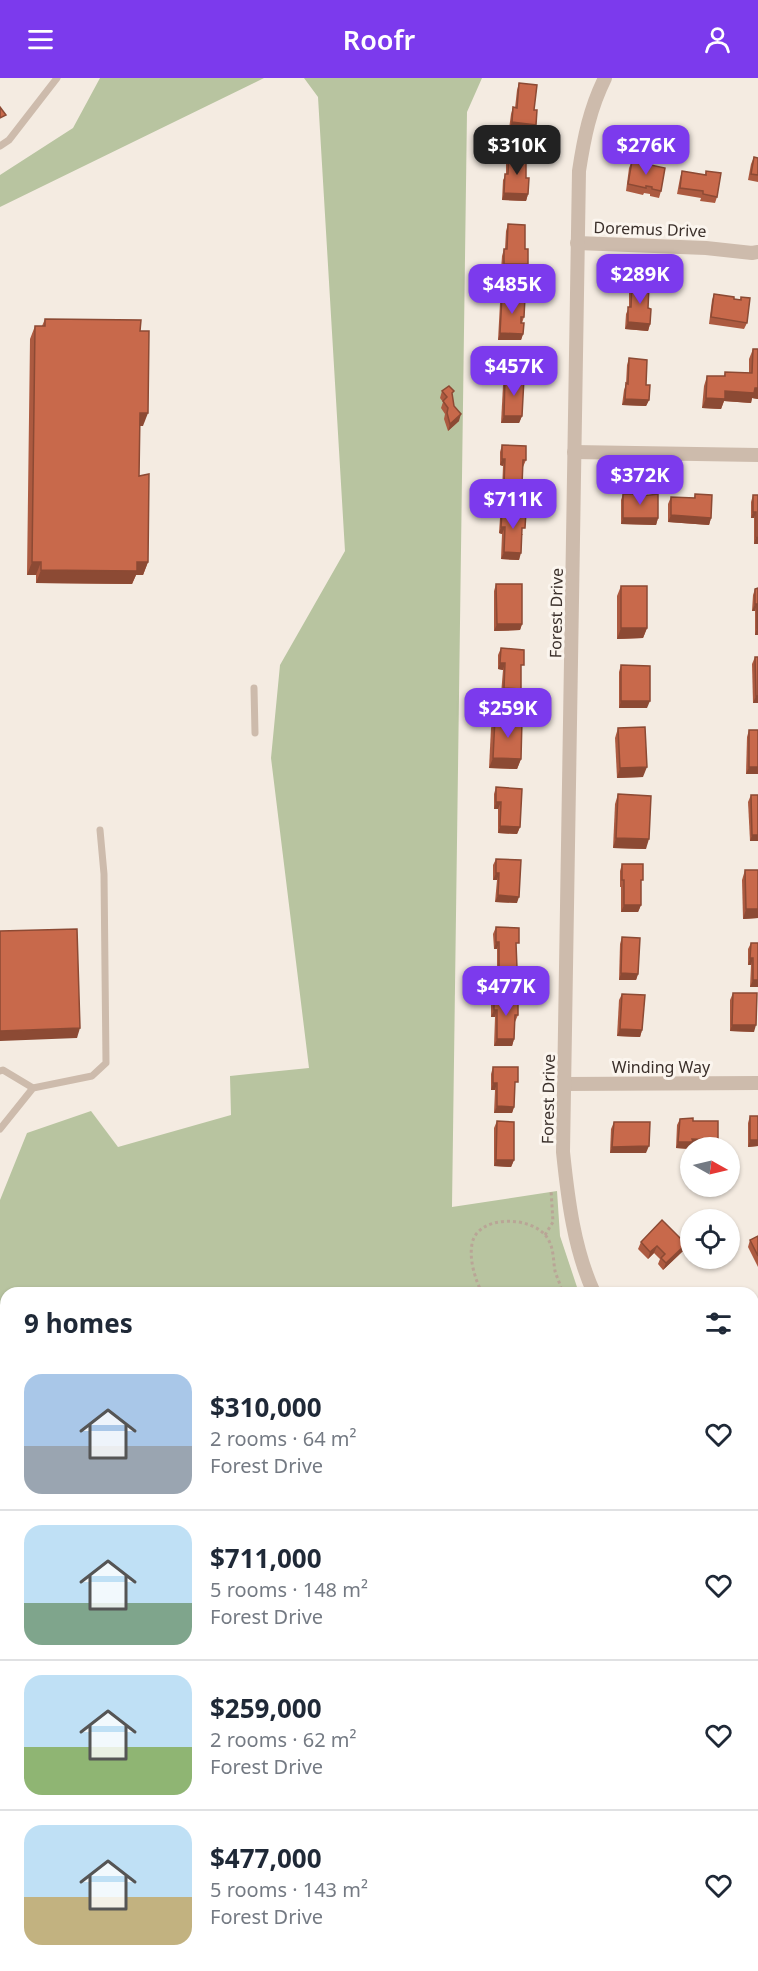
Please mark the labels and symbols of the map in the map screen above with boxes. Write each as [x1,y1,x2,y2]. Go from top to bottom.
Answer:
pin: $310K [475,125,559,176]
pin: $276K [604,125,688,176]
street label: Doremus Drive [593,216,707,242]
pin: $289K [598,254,682,305]
pin: $485K [470,264,554,315]
pin: $457K [472,346,556,397]
pin: $372K [598,455,682,506]
pin: $711K [471,479,555,530]
street label: Forest Drive [544,568,568,658]
pin: $259K [466,688,550,739]
pin: $477K [464,966,548,1017]
street label: Forest Drive [536,1054,560,1144]
street label: Winding Way [612,1056,711,1078]
north arrow [680,1137,740,1197]

